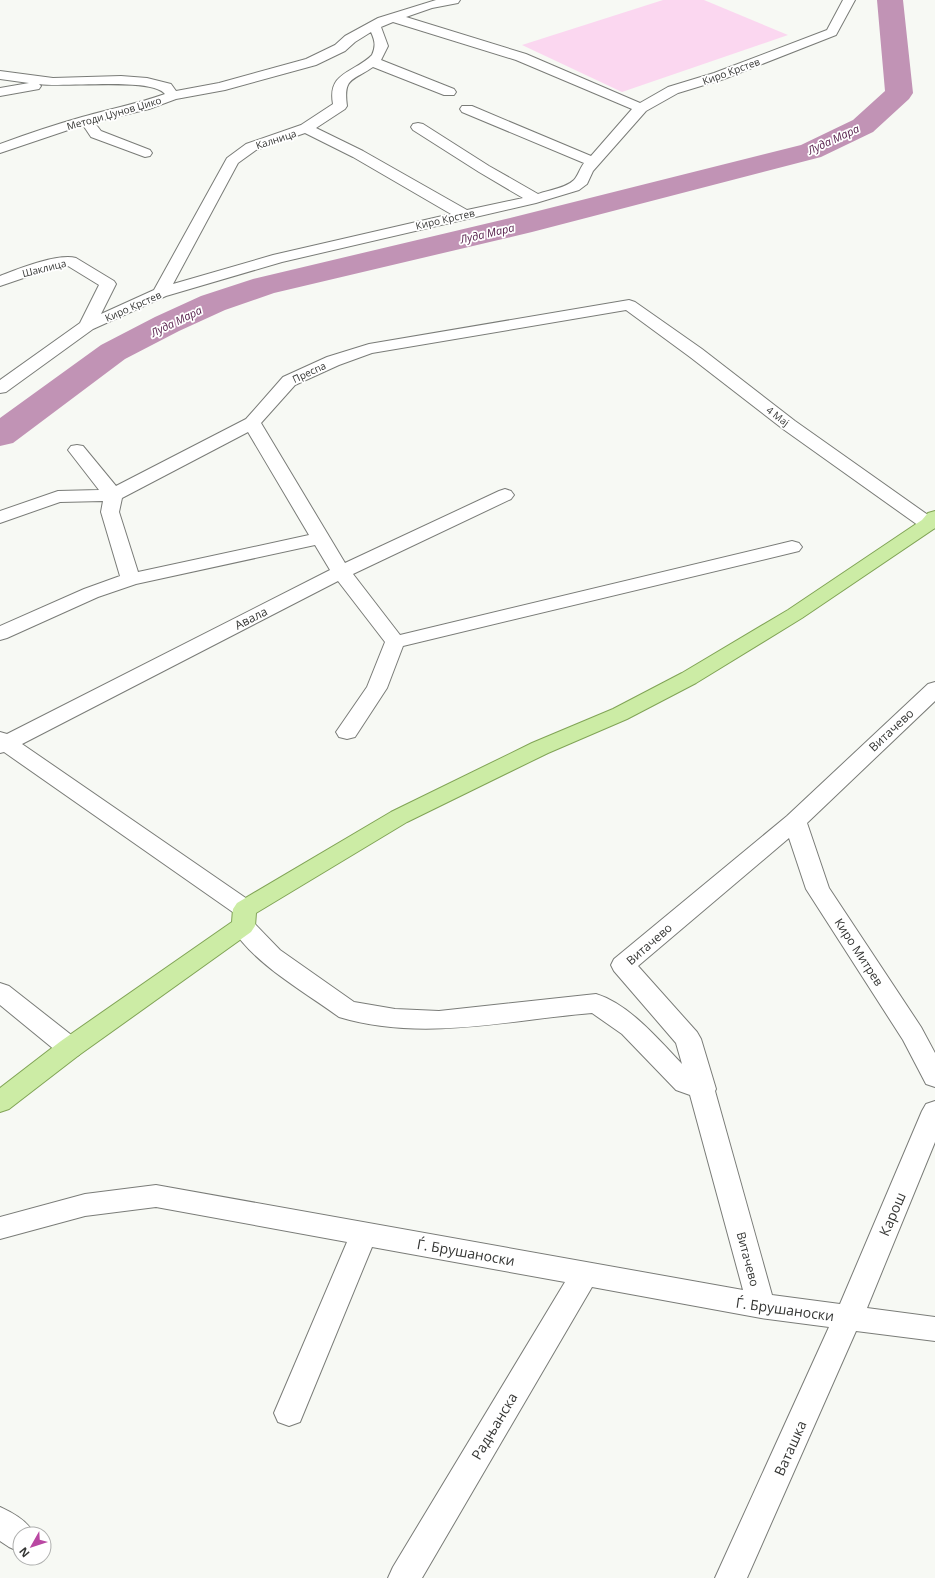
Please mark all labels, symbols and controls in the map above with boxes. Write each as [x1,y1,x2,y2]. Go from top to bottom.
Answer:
street label: Киро Крстев [700,54,762,88]
street label: Методи Џунов Џико [65,93,163,133]
water label: Луда Мара [804,120,861,158]
street label: Калница [254,126,298,152]
street label: Киро Крстев [414,205,476,233]
water label: Луда Мара [457,219,516,247]
street label: Шаклица [21,256,67,280]
street label: Киро Крстев [103,287,164,325]
water label: Луда Мара [147,302,204,340]
street label: Преспа [290,358,328,386]
street label: 4 Мај [764,403,792,429]
street label: Авала [232,603,270,633]
street label: Витачево [865,705,917,755]
street label: Киро Митрев [831,915,887,989]
street label: Витачево [622,919,676,969]
street label: Карош [874,1189,910,1239]
street label: Витачево [733,1230,763,1288]
street label: Ѓ. Брушаноски [416,1234,516,1270]
street label: Ѓ. Брушаноски [735,1293,835,1325]
street label: Радњанска [467,1389,521,1463]
street label: Ваташка [769,1417,811,1479]
north arrow [12,1526,52,1566]
text: N [15,1544,32,1561]

